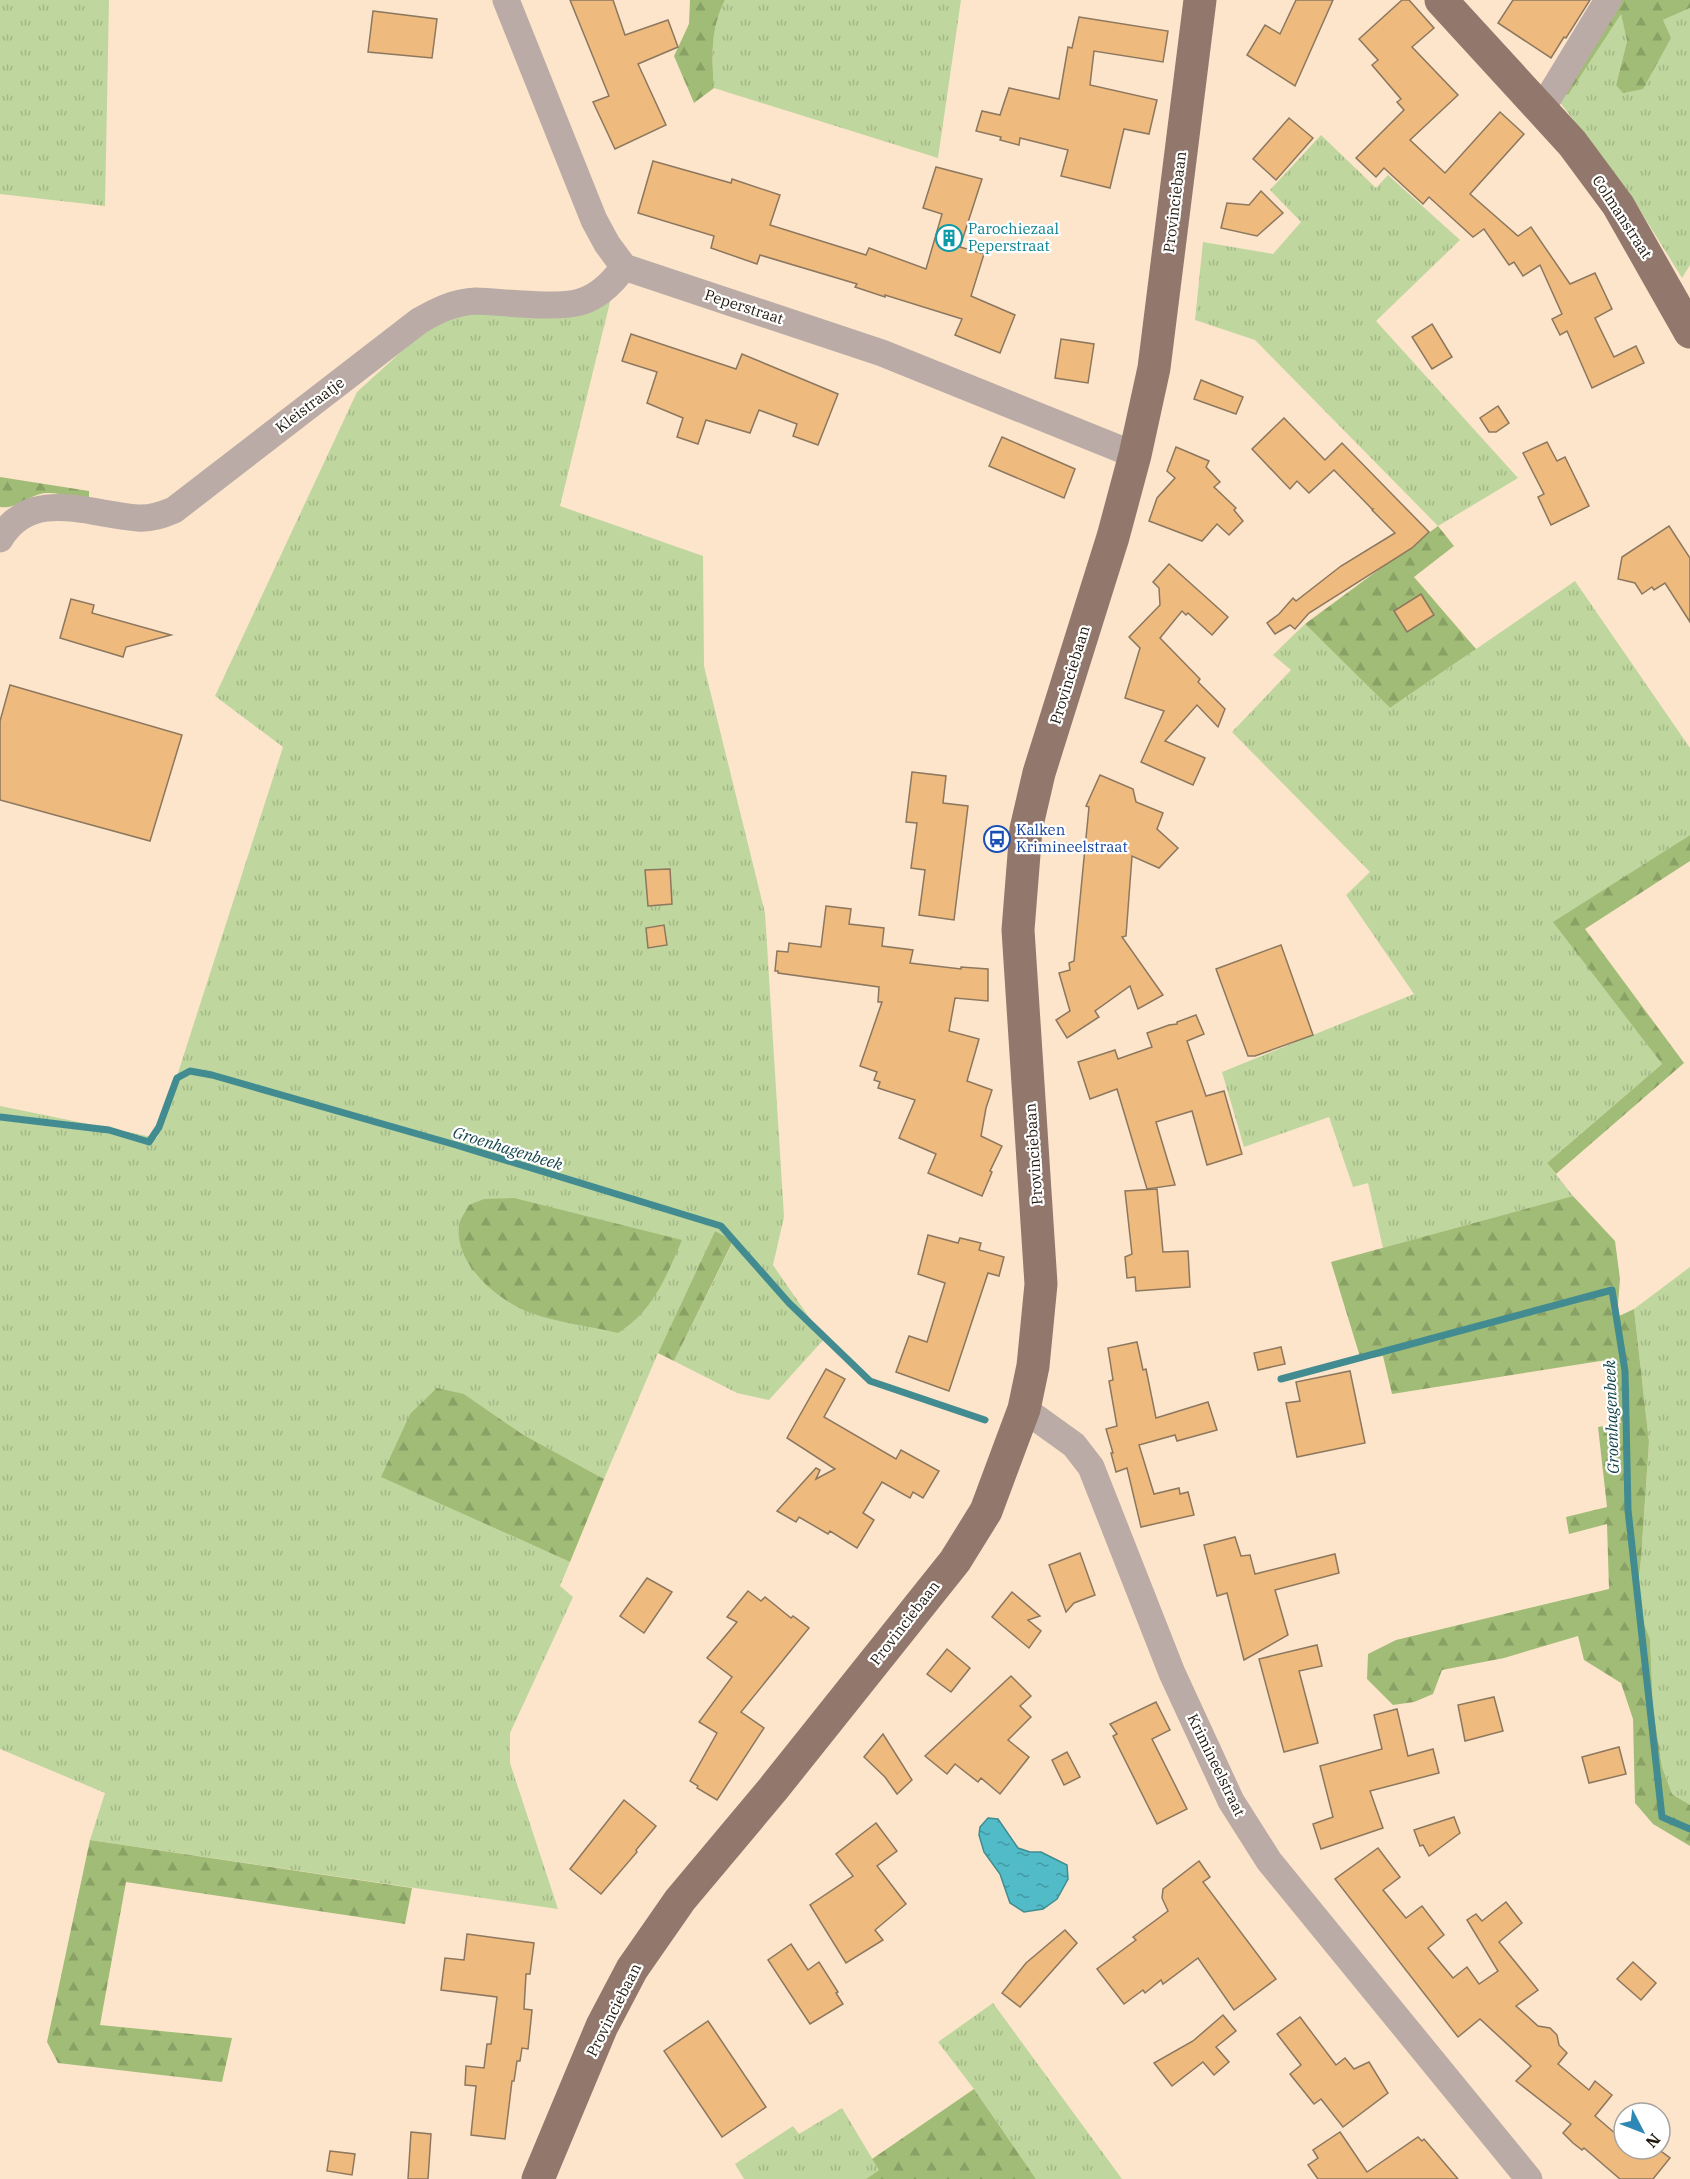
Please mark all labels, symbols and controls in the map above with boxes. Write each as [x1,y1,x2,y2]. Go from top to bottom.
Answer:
street label: Provinciebaan [1159,150,1190,254]
street label: Colmanstraat [1589,172,1656,262]
place label: Parochiezaal Peperstraat [968,219,1059,255]
building icon: Parochiezaal Peperstraat [934,223,964,253]
street label: Peperstraat [702,285,786,328]
street label: Kleistraatje [272,373,348,437]
street label: Provinciebaan [1046,623,1094,726]
place label: Kalken Krimineelstraat [1016,820,1128,856]
bus stop icon: Kalken Krimineelstraat [982,824,1012,854]
street label: Provinciebaan [1020,1102,1047,1206]
water label: Groenhagenbeek [451,1122,566,1174]
water label: Groenhagenbeek [1599,1359,1623,1474]
street label: Provinciebaan [866,1576,944,1669]
street label: Krimineelstraat [1183,1710,1249,1819]
street label: Provinciebaan [582,1960,645,2060]
north arrow [1612,2101,1672,2161]
text: N [1641,2130,1665,2152]

